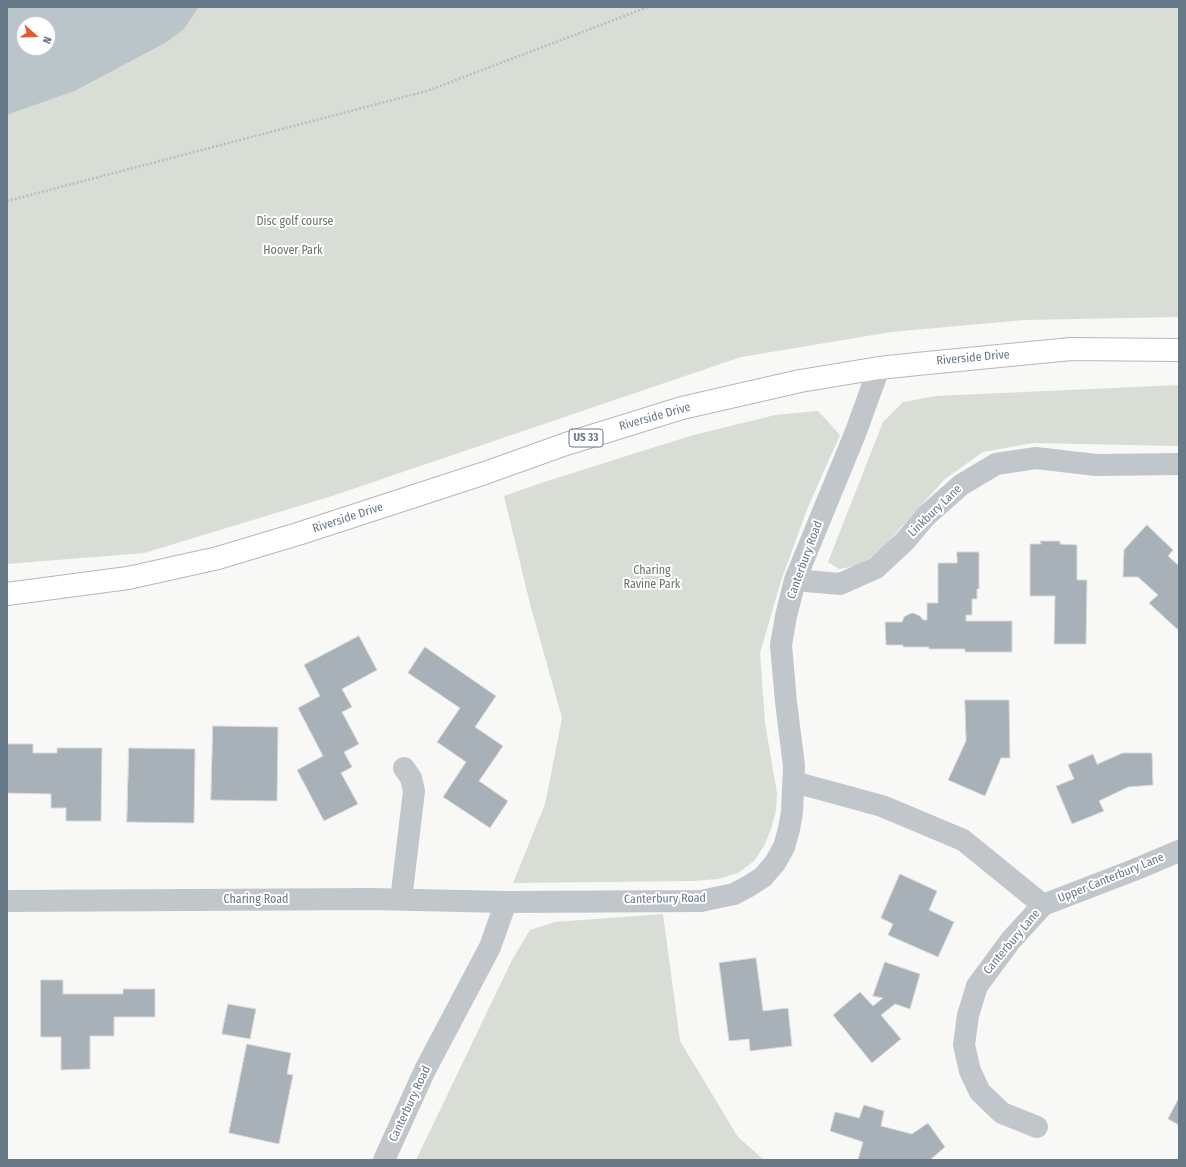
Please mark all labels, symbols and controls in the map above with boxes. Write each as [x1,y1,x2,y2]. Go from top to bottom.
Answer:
north arrow [16,16,56,56]
text: N [40,35,54,45]
park label: Disc golf course [256,215,334,229]
park label: Hoover Park [263,244,323,258]
street label: Riverside Drive [936,348,1010,368]
street label: Riverside Drive [618,400,692,434]
road number: US 33 [569,429,603,447]
street label: Linkbury Lane [905,482,965,540]
street label: Riverside Drive [311,500,385,536]
street label: Canterbury Road [784,519,826,601]
park label: Charing Ravine Park [624,564,680,592]
street label: Upper Canterbury Lane [1056,850,1166,906]
street label: Canterbury Road [624,891,706,907]
street label: Charing Road [223,893,289,907]
street label: Canterbury Lane [981,907,1043,977]
street label: Canterbury Road [386,1064,434,1144]

